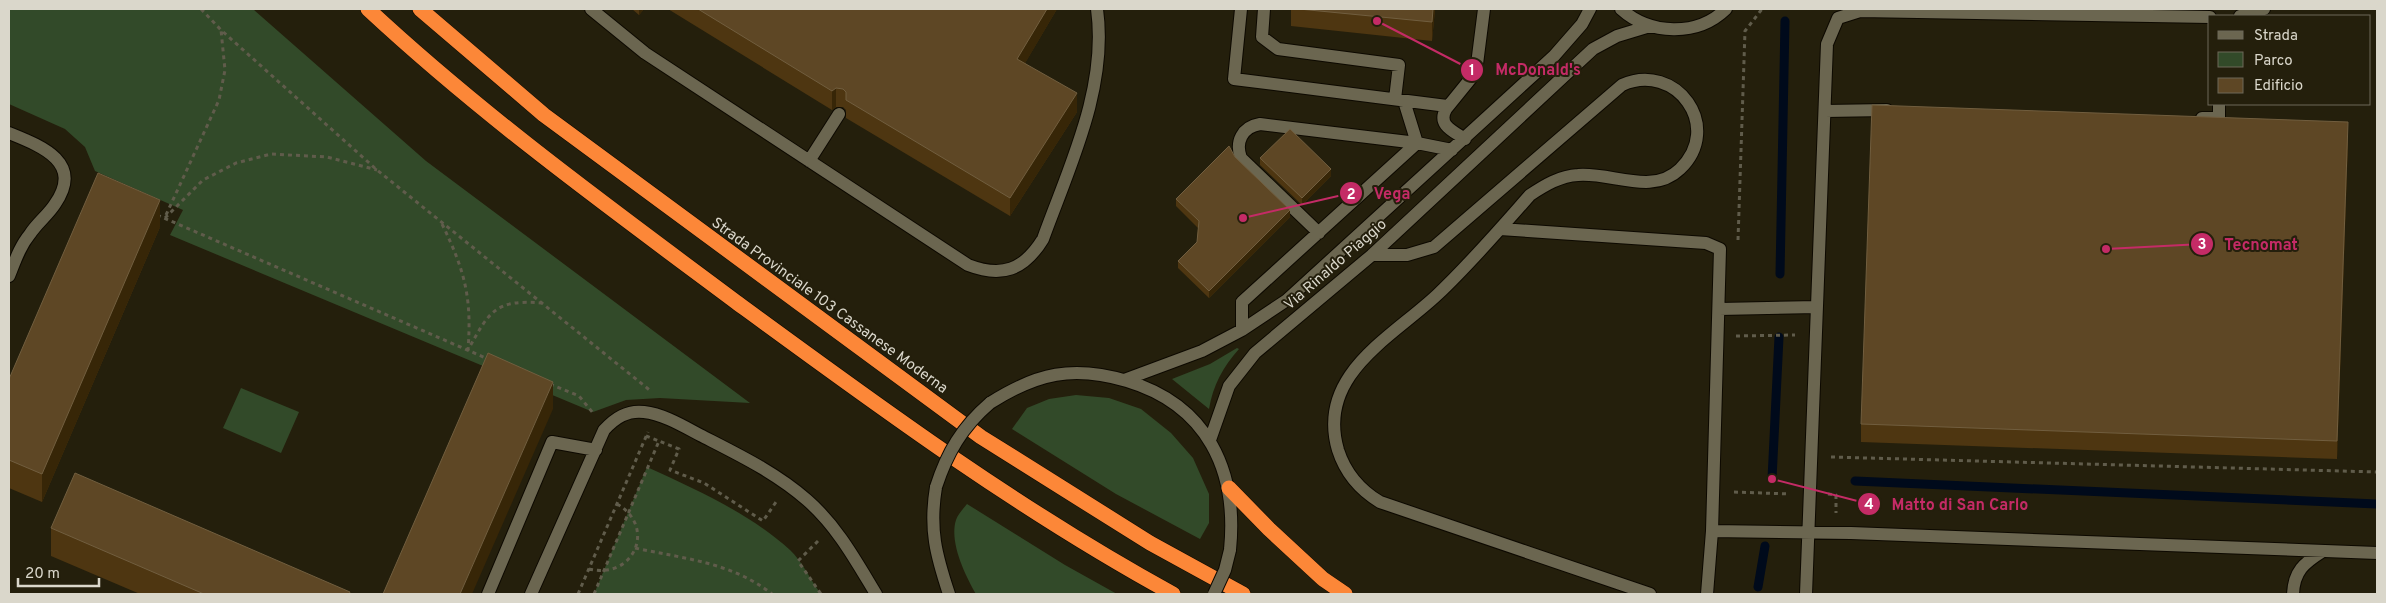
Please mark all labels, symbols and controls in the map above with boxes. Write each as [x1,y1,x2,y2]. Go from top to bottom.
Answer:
legend [2208,15,2371,105]
text: Strada [2254,27,2298,46]
text: Parco [2254,52,2293,71]
callout: McDonald's [1460,54,1591,85]
text: McDonald's [1495,61,1581,81]
text: 1 [1469,62,1475,81]
text: Edificio [2254,77,2303,96]
callout: Vega [1338,178,1420,209]
text: Vega [1374,185,1410,205]
text: 2 [1346,186,1356,205]
street label: Strada Provinciale 103 Cassanese Moderna [707,214,951,398]
street label: Via Rinaldo Piaggio [1281,215,1391,315]
callout: Tecnomat [2190,229,2308,260]
text: 3 [2198,236,2207,255]
text: Tecnomat [2224,236,2298,256]
callout: Matto di San Carlo [1856,489,2038,520]
text: 4 [1864,496,1874,515]
text: Matto di San Carlo [1892,496,2028,516]
scale bar [18,556,99,588]
text: 20 m [25,565,60,584]

